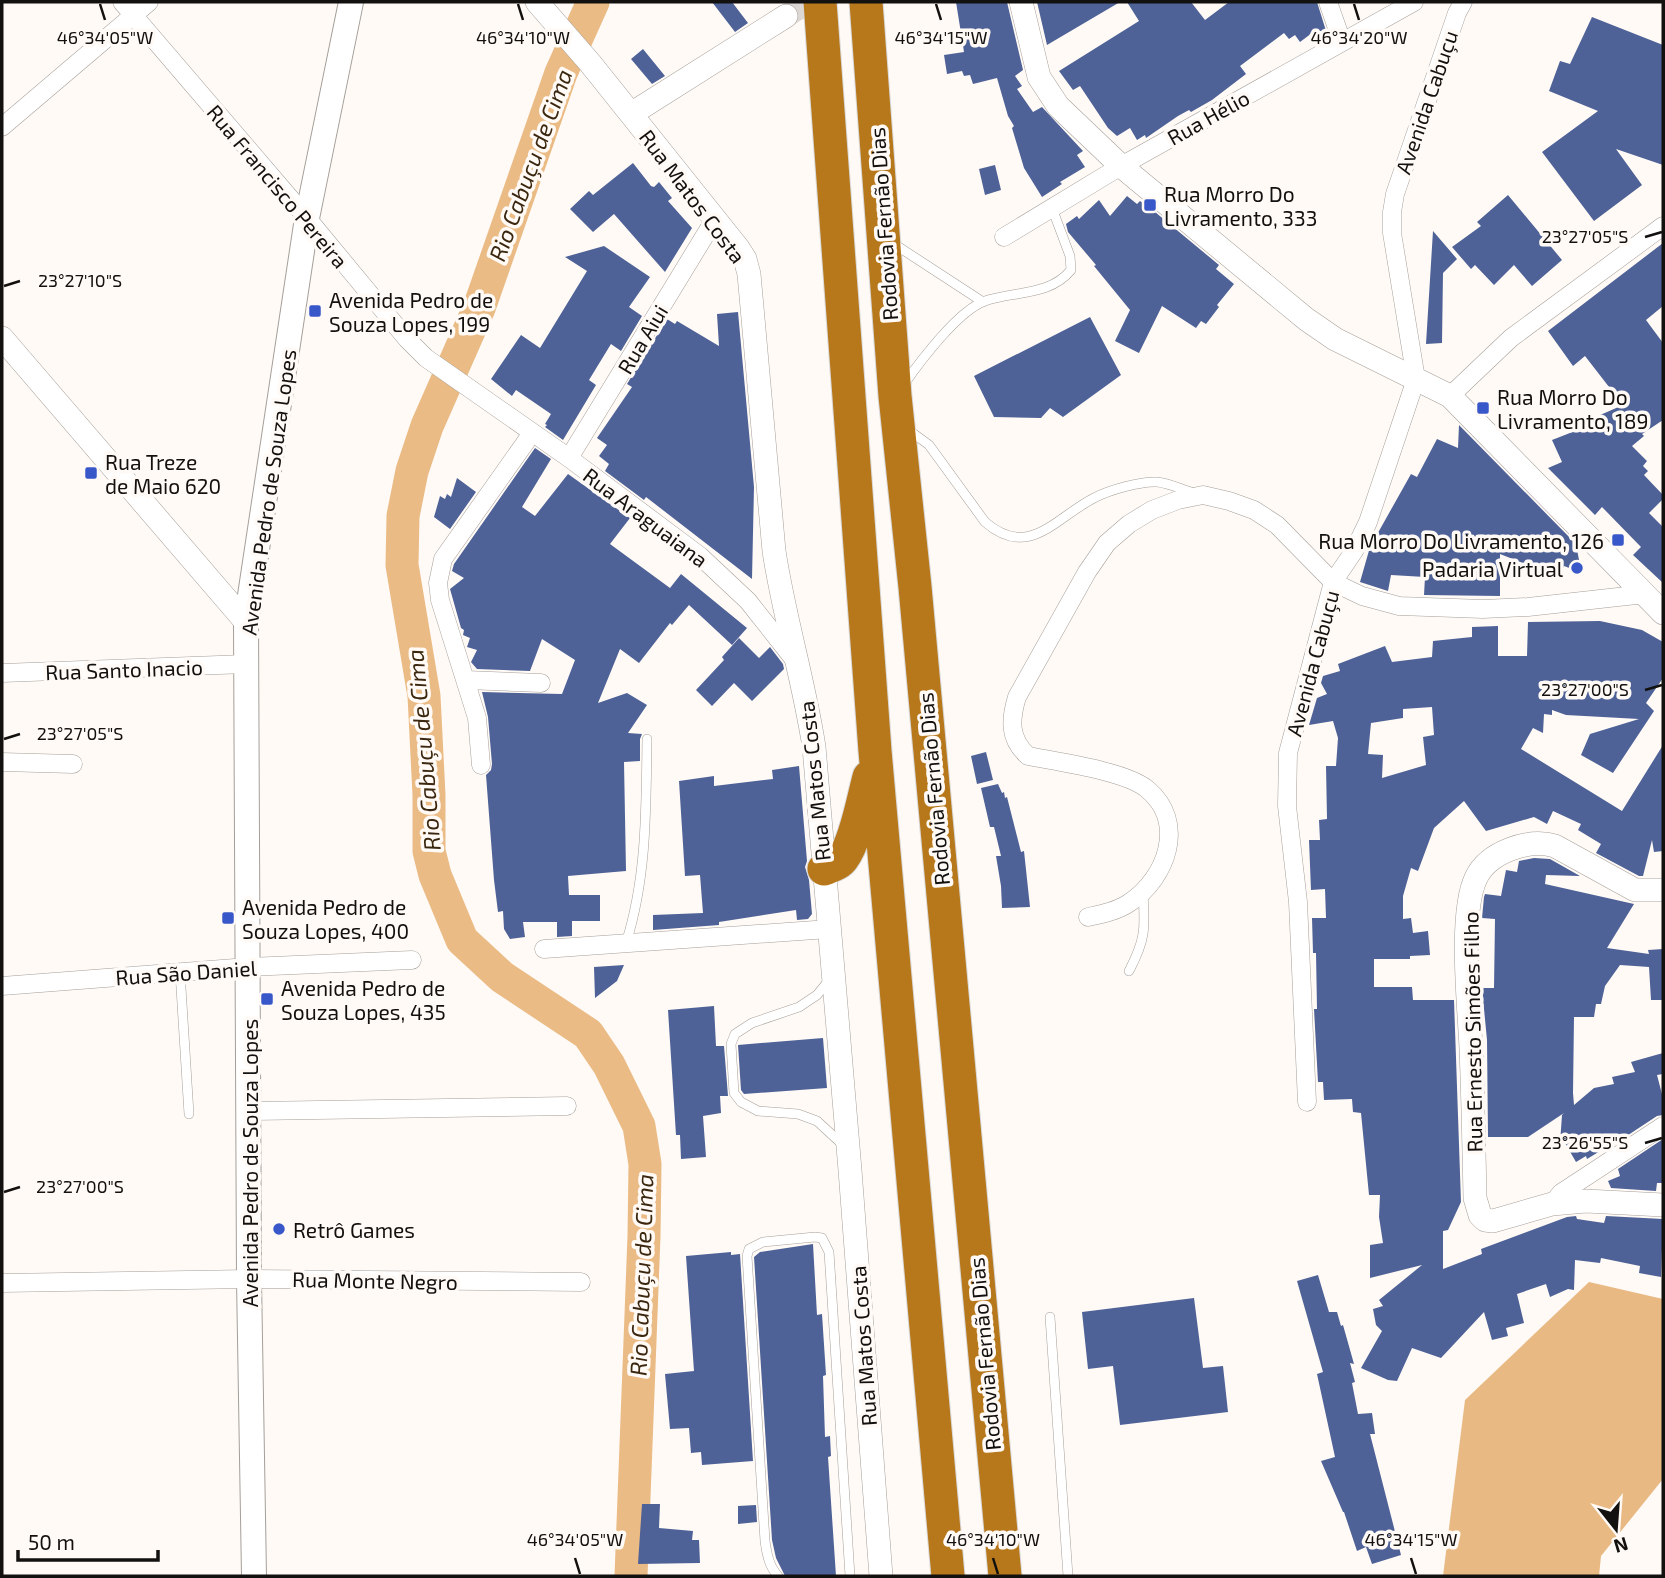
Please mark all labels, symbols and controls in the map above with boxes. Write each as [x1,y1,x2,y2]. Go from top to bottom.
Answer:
text: 46°34'05"W [57,26,153,48]
text: 46°34'10"W [476,26,570,48]
text: 46°34'15"W [895,26,987,48]
text: 46°34'20"W [1310,26,1408,48]
street label: Avenida Cabuçu [1390,27,1464,178]
water label: Rio Cabuçu de Cima [482,65,579,265]
street label: Rua Hélio [1163,84,1253,150]
street label: Rua Francisco Pereira [202,99,354,273]
street label: Rua Matos Costa [635,124,751,268]
street label: Rodovia Fernão Dias [864,127,902,321]
place label: Rua Morro Do Livramento, 333 [1164,181,1317,230]
marker: Rua Morro Do Livramento, 333 [1142,197,1158,213]
text: 23°27'05"S [1542,225,1628,247]
text: 23°27'10"S [38,269,122,291]
place label: Avenida Pedro de Souza Lopes, 199 [329,287,493,336]
street label: Rua Aiui [612,300,672,378]
marker: Avenida Pedro de Souza Lopes, 199 [307,303,323,319]
street label: Avenida Pedro de Souza Lopes [236,348,300,636]
place label: Rua Morro Do Livramento, 189 [1497,384,1648,433]
marker: Rua Morro Do Livramento, 189 [1475,400,1491,416]
place label: Rua Treze de Maio 620 [105,449,221,498]
street label: Rua Araguaiana [579,462,713,572]
marker: Rua Treze de Maio 620 [83,465,99,481]
place label: Rua Morro Do Livramento, 126 [1318,528,1604,553]
marker: Rua Morro Do Livramento, 126 [1610,532,1626,548]
place label: Padaria Virtual [1422,556,1564,581]
marker: Padaria Virtual [1569,560,1585,576]
street label: Avenida Cabuçu [1280,587,1345,739]
water label: Rio Cabuçu de Cima [400,648,447,852]
street label: Rua Santo Inacio [45,654,203,684]
text: 23°27'00"S [1541,678,1629,700]
street label: Rodovia Fernão Dias [912,691,954,887]
street label: Rua Matos Costa [793,700,835,862]
text: 23°27'05"S [37,722,123,744]
place label: Avenida Pedro de Souza Lopes, 400 [242,894,409,943]
marker: Avenida Pedro de Souza Lopes, 400 [220,910,236,926]
street label: Rua Ernesto Simões Filho [1457,911,1487,1153]
street label: Rua São Daniel [115,955,258,989]
place label: Avenida Pedro de Souza Lopes, 435 [281,975,446,1024]
marker: Avenida Pedro de Souza Lopes, 435 [259,991,275,1007]
street label: Avenida Pedro de Souza Lopes [237,1019,262,1307]
text: 23°26'55"S [1542,1131,1628,1153]
water label: Rio Cabuçu de Cima [623,1173,660,1377]
text: 23°27'00"S [36,1175,124,1197]
place label: Retrô Games [293,1217,415,1242]
marker: Retrô Games [271,1221,287,1237]
street label: Rodovia Fernão Dias [963,1256,1005,1452]
street label: Rua Matos Costa [845,1265,881,1427]
street label: Rua Monte Negro [292,1266,458,1294]
north arrow [1581,1494,1651,1564]
scale bar [18,1518,158,1562]
text: 46°34'05"W [527,1528,623,1550]
text: 46°34'10"W [946,1528,1040,1550]
text: 46°34'15"W [1365,1528,1457,1550]
text: 50 m [28,1529,75,1554]
text: N [1611,1533,1631,1559]

